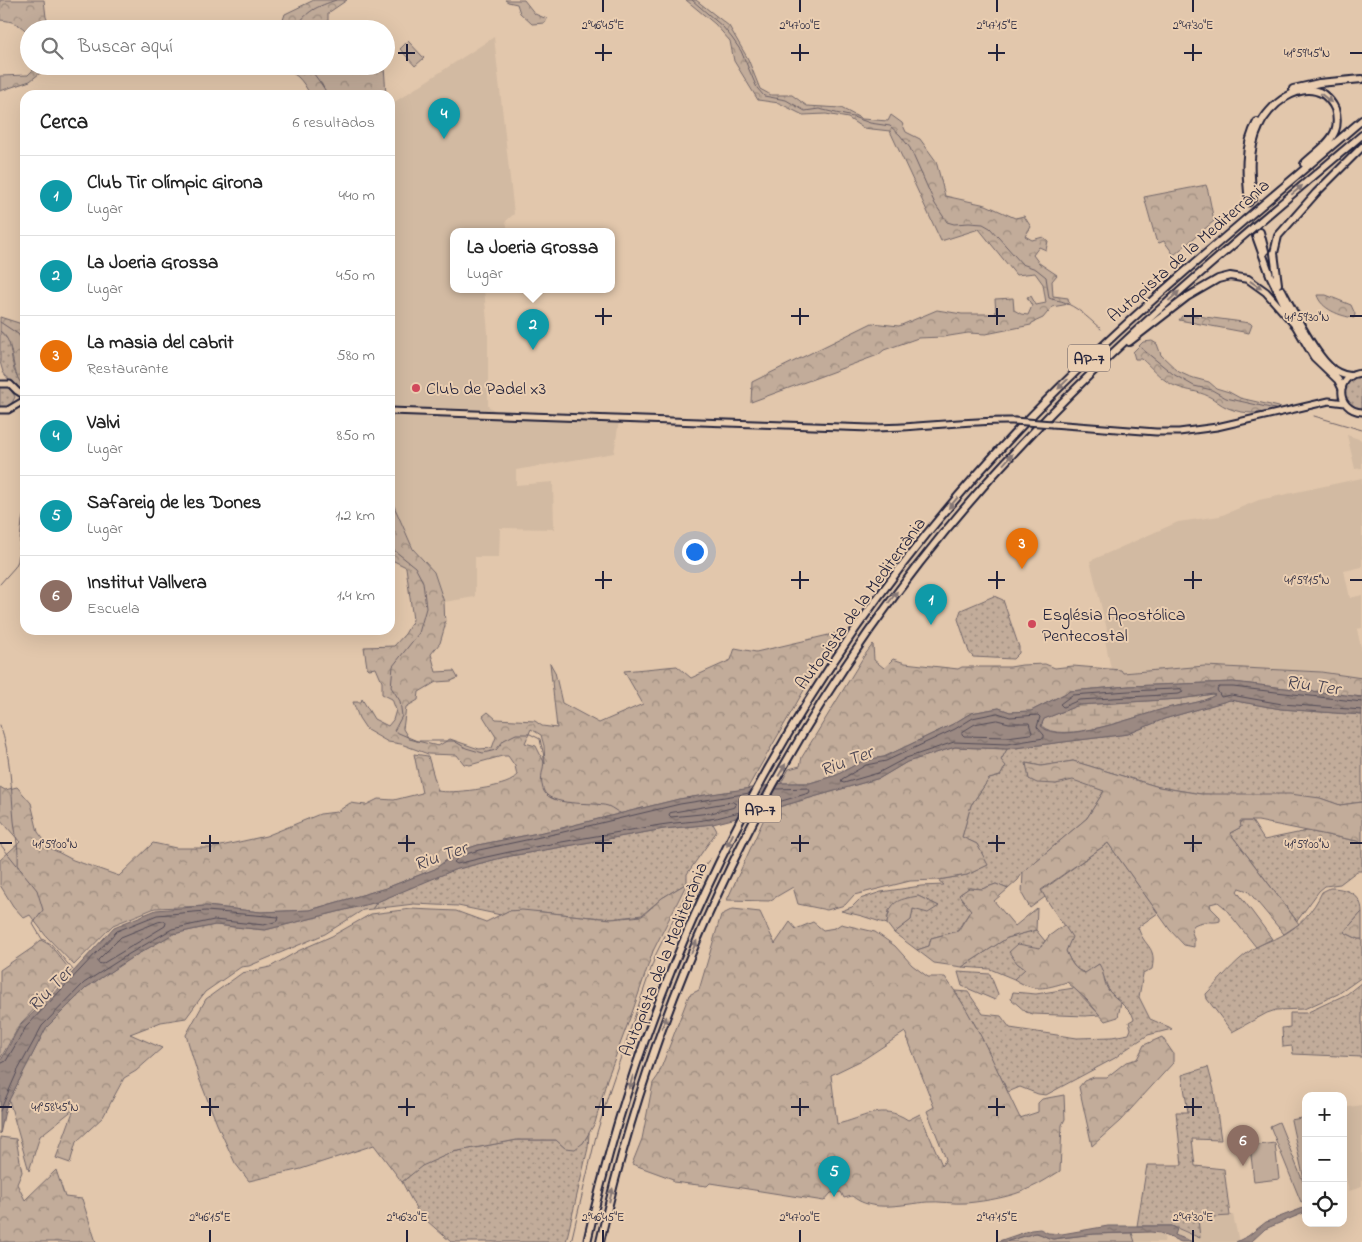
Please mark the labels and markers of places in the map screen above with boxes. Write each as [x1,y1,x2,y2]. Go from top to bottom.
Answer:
pin: 4 [428,98,460,139]
pin: 2 [517,309,549,350]
place label: Club de Padel x3 [426,377,546,403]
marker: Club de Padel x3 [410,382,422,394]
pin: 3 [1006,528,1038,569]
pin: 1 [915,584,947,625]
place label: Església Apostólica Pentecostal [1042,603,1185,650]
marker: Església Apostólica Pentecostal [1026,618,1038,630]
pin: 6 [1227,1125,1259,1166]
pin: 5 [818,1156,850,1197]

